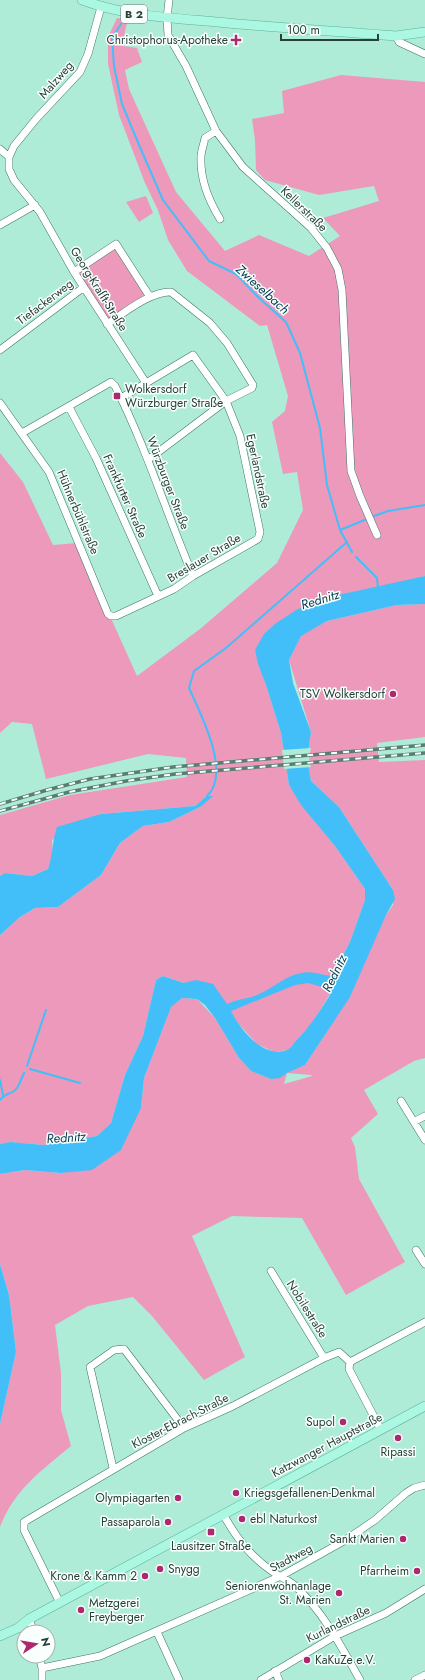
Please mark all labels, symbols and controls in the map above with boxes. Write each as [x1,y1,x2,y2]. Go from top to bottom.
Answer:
road number: B 2 [121,5,147,23]
scale bar [281,16,378,42]
text: 100 m [287,21,320,39]
place label: Christophorus-Apotheke [107,31,228,49]
marker: Christophorus-Apotheke [231,35,241,45]
street label: Malzweg [34,57,78,103]
street label: Kellerstraße [277,182,331,236]
street label: Georg-Krafft-Straße [66,243,132,335]
water label: Zwieselbach [231,260,294,319]
street label: Tiefackerweg [13,275,77,329]
place label: Wolkersdorf Würzburger Straße [125,380,223,412]
marker: Wolkersdorf Würzburger Straße [112,391,122,401]
street label: Egerlandstraße [241,432,275,510]
street label: Würzburger Straße [142,434,194,532]
street label: Frankfurter Straße [98,451,152,541]
street label: Hühnerbühlstraße [52,467,104,557]
street label: Breslauer Straße [164,529,244,587]
water label: Rednitz [298,584,343,614]
place label: TSV Wolkersdorf [300,685,386,703]
marker: TSV Wolkersdorf [388,689,398,699]
water label: Rednitz [317,950,352,995]
water label: Rednitz [46,1127,88,1148]
street label: Nobilestraße [282,1277,332,1341]
street label: Kloster-Ebrach-Straße [128,1389,232,1453]
street label: Katzwanger Hauptstraße [268,1408,386,1482]
place label: Supol [306,1413,335,1431]
marker: Supol [338,1417,348,1427]
marker: Ripassi [393,1433,403,1443]
place label: Ripassi [380,1443,416,1461]
place label: Kriegsgefallenen-Denkmal [244,1484,375,1502]
marker: Kriegsgefallenen-Denkmal [231,1488,241,1498]
place label: Olympiagarten [95,1489,170,1507]
marker: Olympiagarten [173,1493,183,1503]
place label: ebl Naturkost [250,1510,317,1528]
place label: Passaparola [101,1513,160,1531]
marker: ebl Naturkost [237,1514,247,1524]
marker: Passaparola [163,1517,173,1527]
marker: Lausitzer Straße [206,1527,216,1537]
place label: Sankt Marien [329,1530,395,1548]
marker: Sankt Marien [398,1534,408,1544]
place label: Lausitzer Straße [171,1537,251,1555]
street label: Stadtweg [266,1539,316,1577]
place label: Snygg [168,1560,200,1578]
place label: Pfarrheim [360,1562,409,1580]
marker: Snygg [155,1564,165,1574]
marker: Pfarrheim [412,1566,422,1576]
place label: Krone & Kamm 2 [50,1567,137,1585]
marker: Krone & Kamm 2 [140,1571,150,1581]
place label: Seniorenwohnanlage St. Marien [225,1577,331,1609]
marker: Seniorenwohnanlage St. Marien [334,1588,344,1598]
place label: Metzgerei Freyberger [89,1594,145,1626]
street label: Kurlandstraße [303,1601,373,1647]
marker: Metzgerei Freyberger [76,1605,86,1615]
north arrow [16,1624,56,1664]
text: N [37,1636,55,1648]
place label: KaKuZe e.V. [315,1651,376,1669]
marker: KaKuZe e.V. [302,1655,312,1665]

